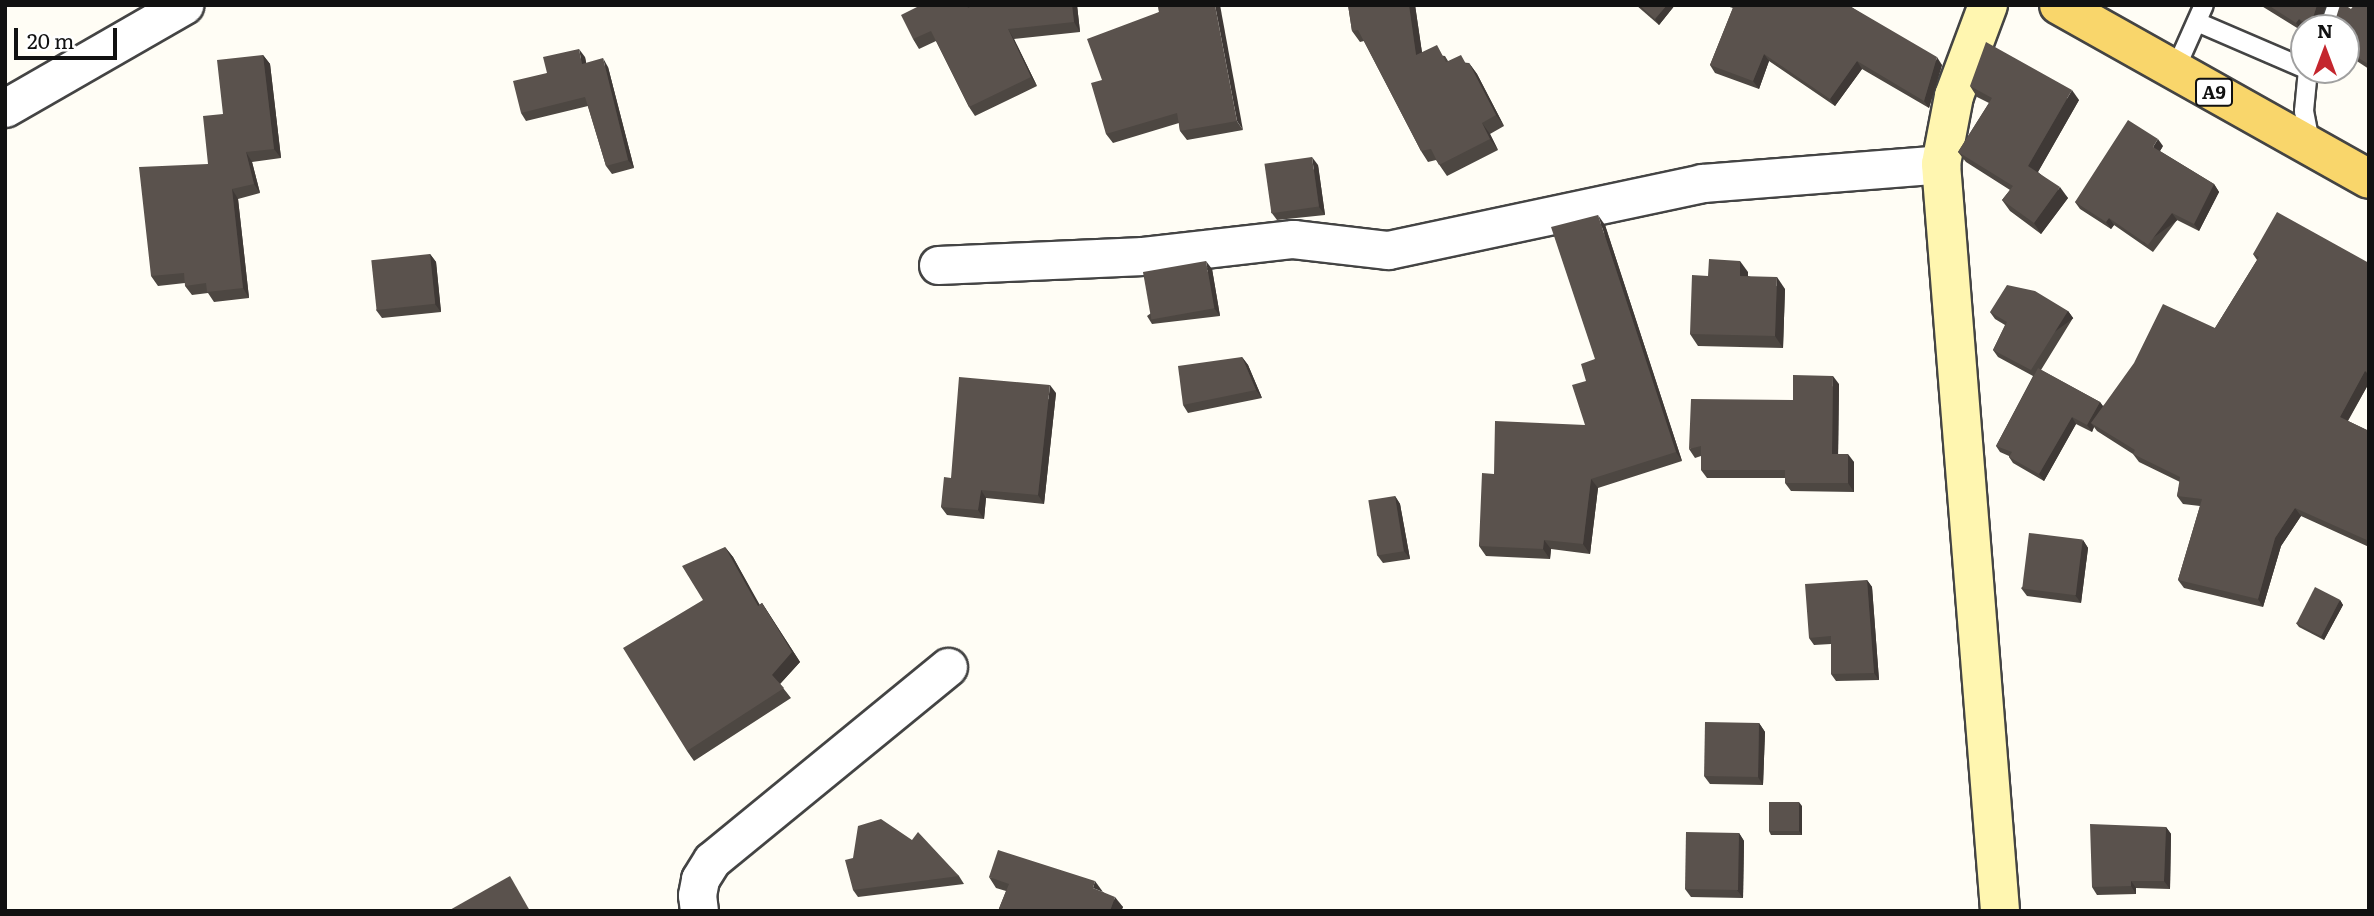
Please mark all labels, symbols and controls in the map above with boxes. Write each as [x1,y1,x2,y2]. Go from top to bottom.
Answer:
scale bar [18,14,121,58]
north arrow [2290,14,2360,84]
text: N [2317,16,2333,44]
text: 20 m [27,24,74,55]
road number: A9 [2195,78,2233,106]

